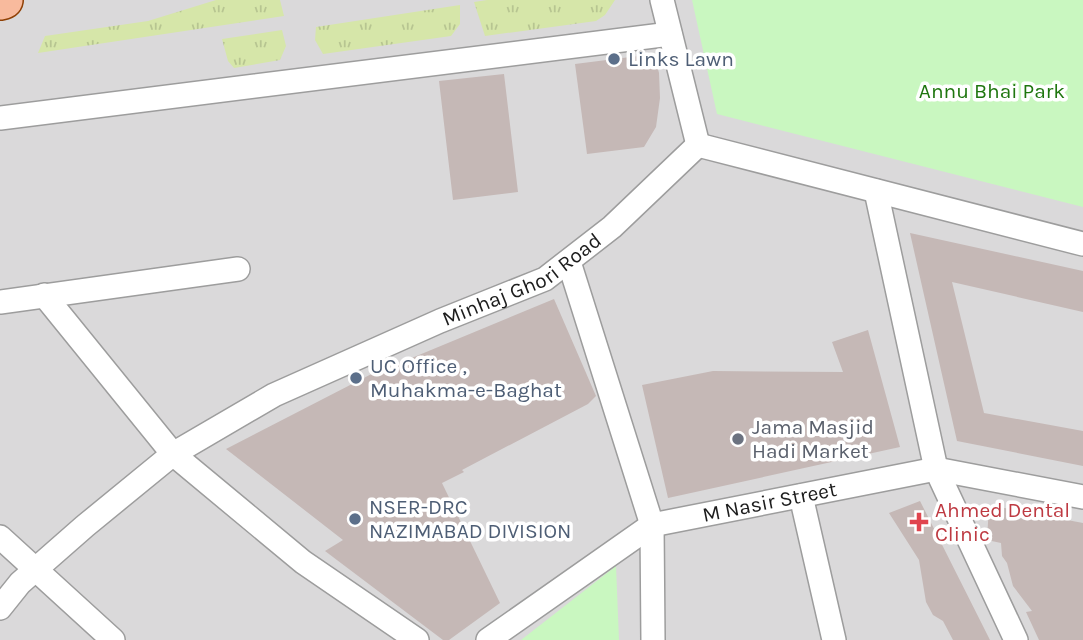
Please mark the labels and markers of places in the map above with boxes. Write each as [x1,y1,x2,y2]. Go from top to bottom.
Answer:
place label: Links Lawn [628,47,734,71]
marker: Links Lawn [606,51,622,67]
place label: UC Office , Muhakma-e-Baghat [370,354,562,402]
marker: UC Office , Muhakma-e-Baghat [348,370,364,386]
place label: Jama Masjid Hadi Market [752,415,874,463]
marker: Jama Masjid Hadi Market [730,431,746,447]
place label: NSER-DRC NAZIMABAD DIVISION [369,495,571,543]
place label: Ahmed Dental Clinic [935,498,1070,546]
marker: NSER-DRC NAZIMABAD DIVISION [347,511,363,527]
marker: Ahmed Dental Clinic [909,512,929,532]

